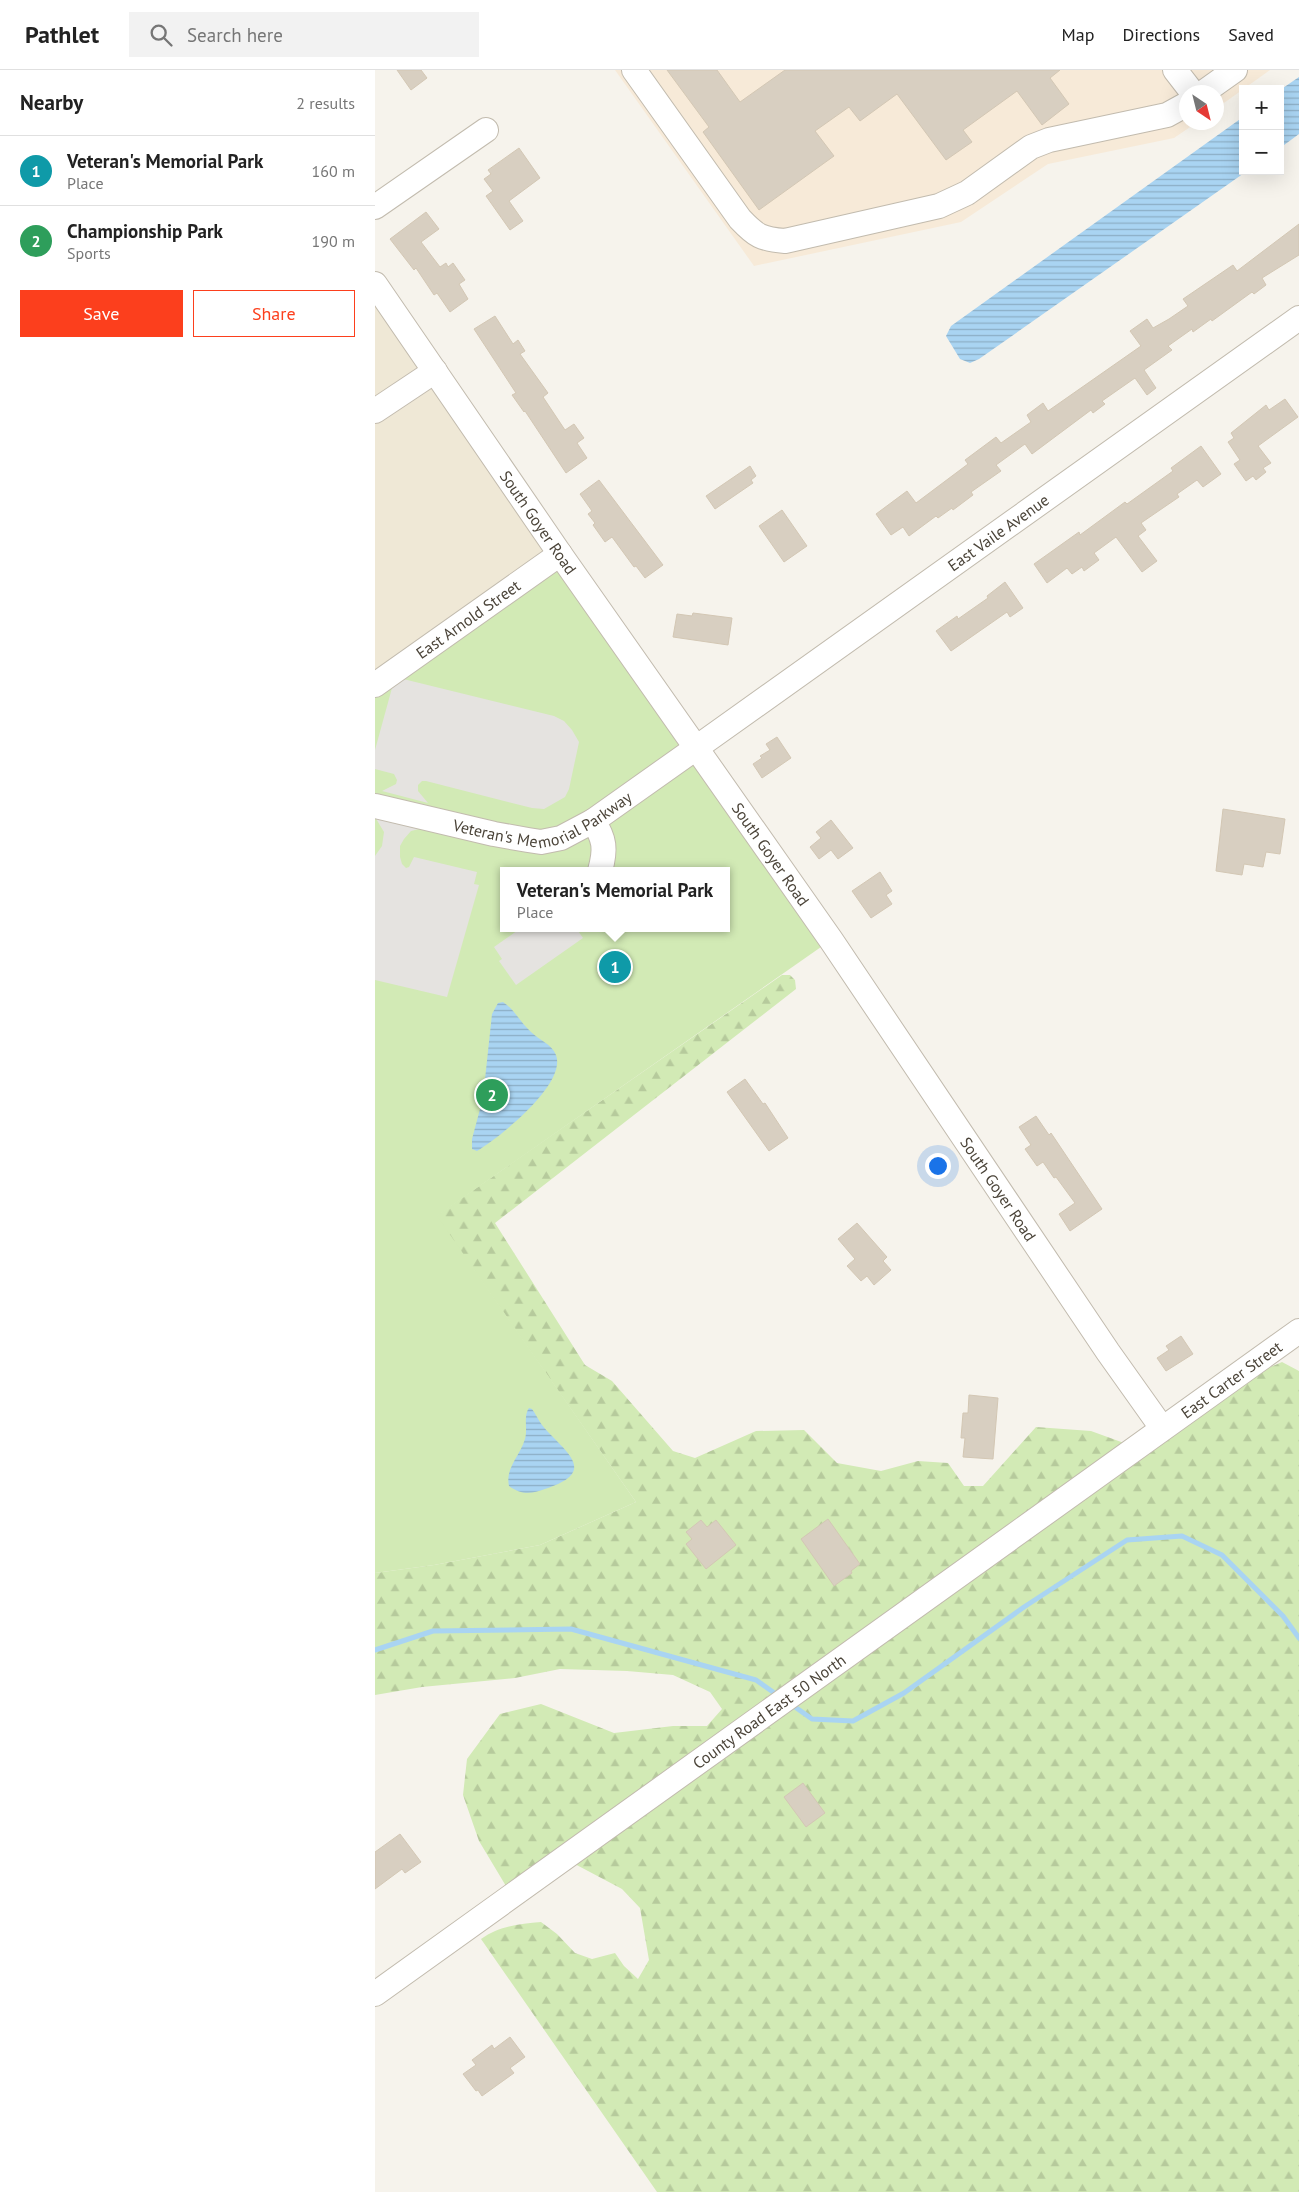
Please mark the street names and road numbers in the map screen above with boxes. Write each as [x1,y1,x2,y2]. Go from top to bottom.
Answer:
street label: South Goyer Road [496,467,581,578]
street label: East Vaile Avenue [944,490,1053,575]
street label: East Arnold Street [412,575,525,663]
street label: Veteran's Memorial Parkway [450,787,636,852]
street label: South Goyer Road [728,799,814,910]
street label: South Goyer Road [956,1133,1041,1245]
street label: East Carter Street [1177,1336,1286,1423]
street label: County Road East 50 North [689,1650,849,1773]

